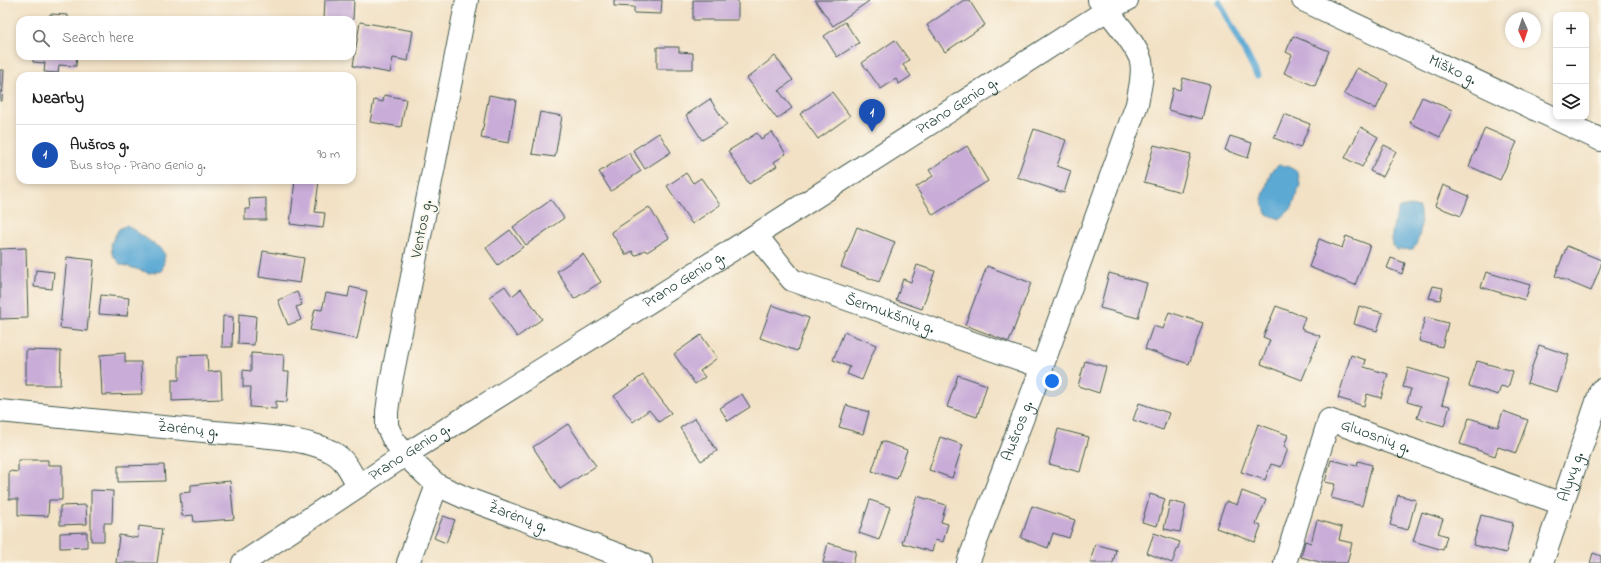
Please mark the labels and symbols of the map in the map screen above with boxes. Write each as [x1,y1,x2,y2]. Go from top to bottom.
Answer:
north arrow [1505,12,1541,48]
street label: Miško g. [1424,49,1480,92]
street label: Prano Genio g. [912,71,1003,141]
pin: 1 [859,99,885,132]
street label: Ventos g. [404,198,439,261]
street label: Prano Genio g. [638,245,730,315]
street label: Šermukšnių g. [842,287,938,341]
your location [1042,371,1062,391]
street label: Aušros g. [995,397,1040,465]
street label: Gluosnių g. [1337,413,1414,460]
street label: Žarėnų g. [156,415,220,444]
street label: Prano Genio g. [364,417,455,488]
street label: Alyvų g. [1552,449,1591,505]
street label: Žarėnų g. [485,496,551,539]

